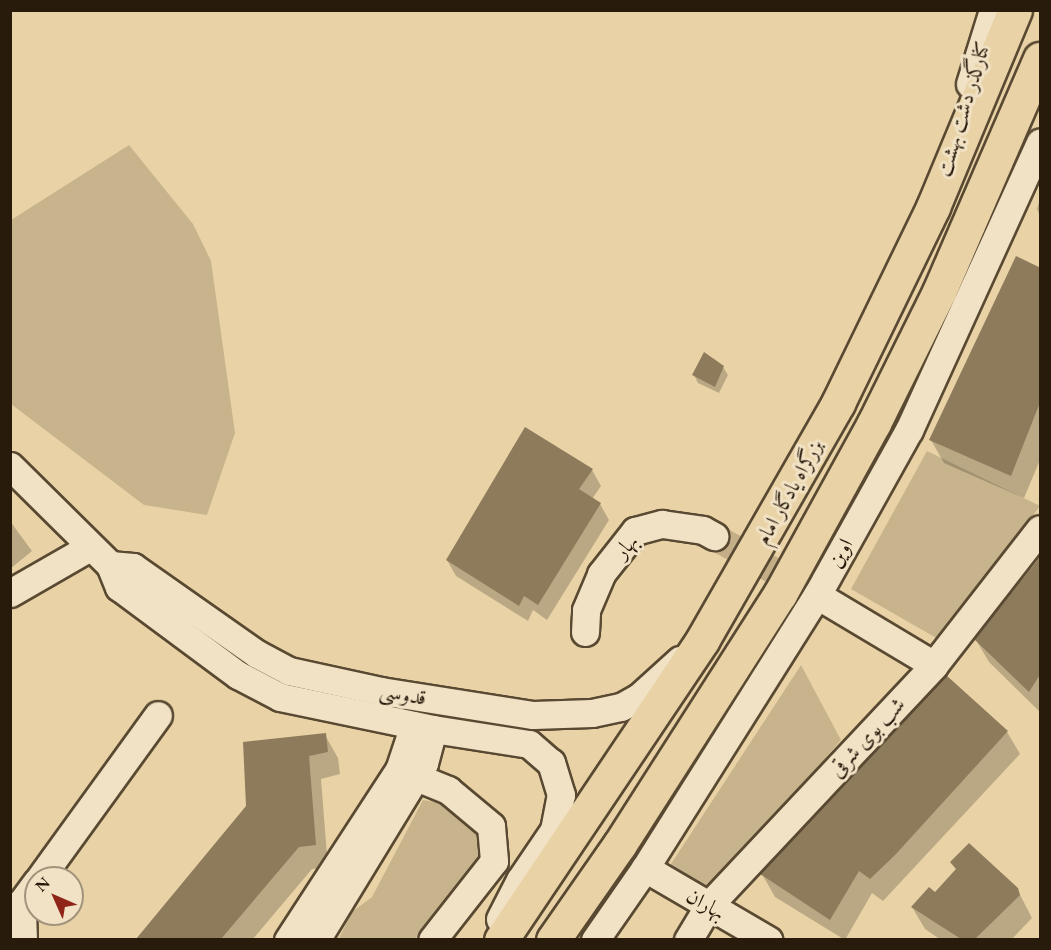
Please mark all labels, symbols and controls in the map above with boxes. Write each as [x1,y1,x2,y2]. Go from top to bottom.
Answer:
street label: کنارگذر دشت بهشت [930,38,996,180]
street label: بزرگراه یادگار امام [750,435,828,549]
street label: بهار [608,529,644,563]
street label: اوین [822,534,858,572]
street label: قدوسی [378,678,428,710]
street label: شب بوی شرقی [824,692,910,782]
north arrow [24,866,84,926]
text: N [30,872,54,896]
street label: بهاران [682,883,730,925]

